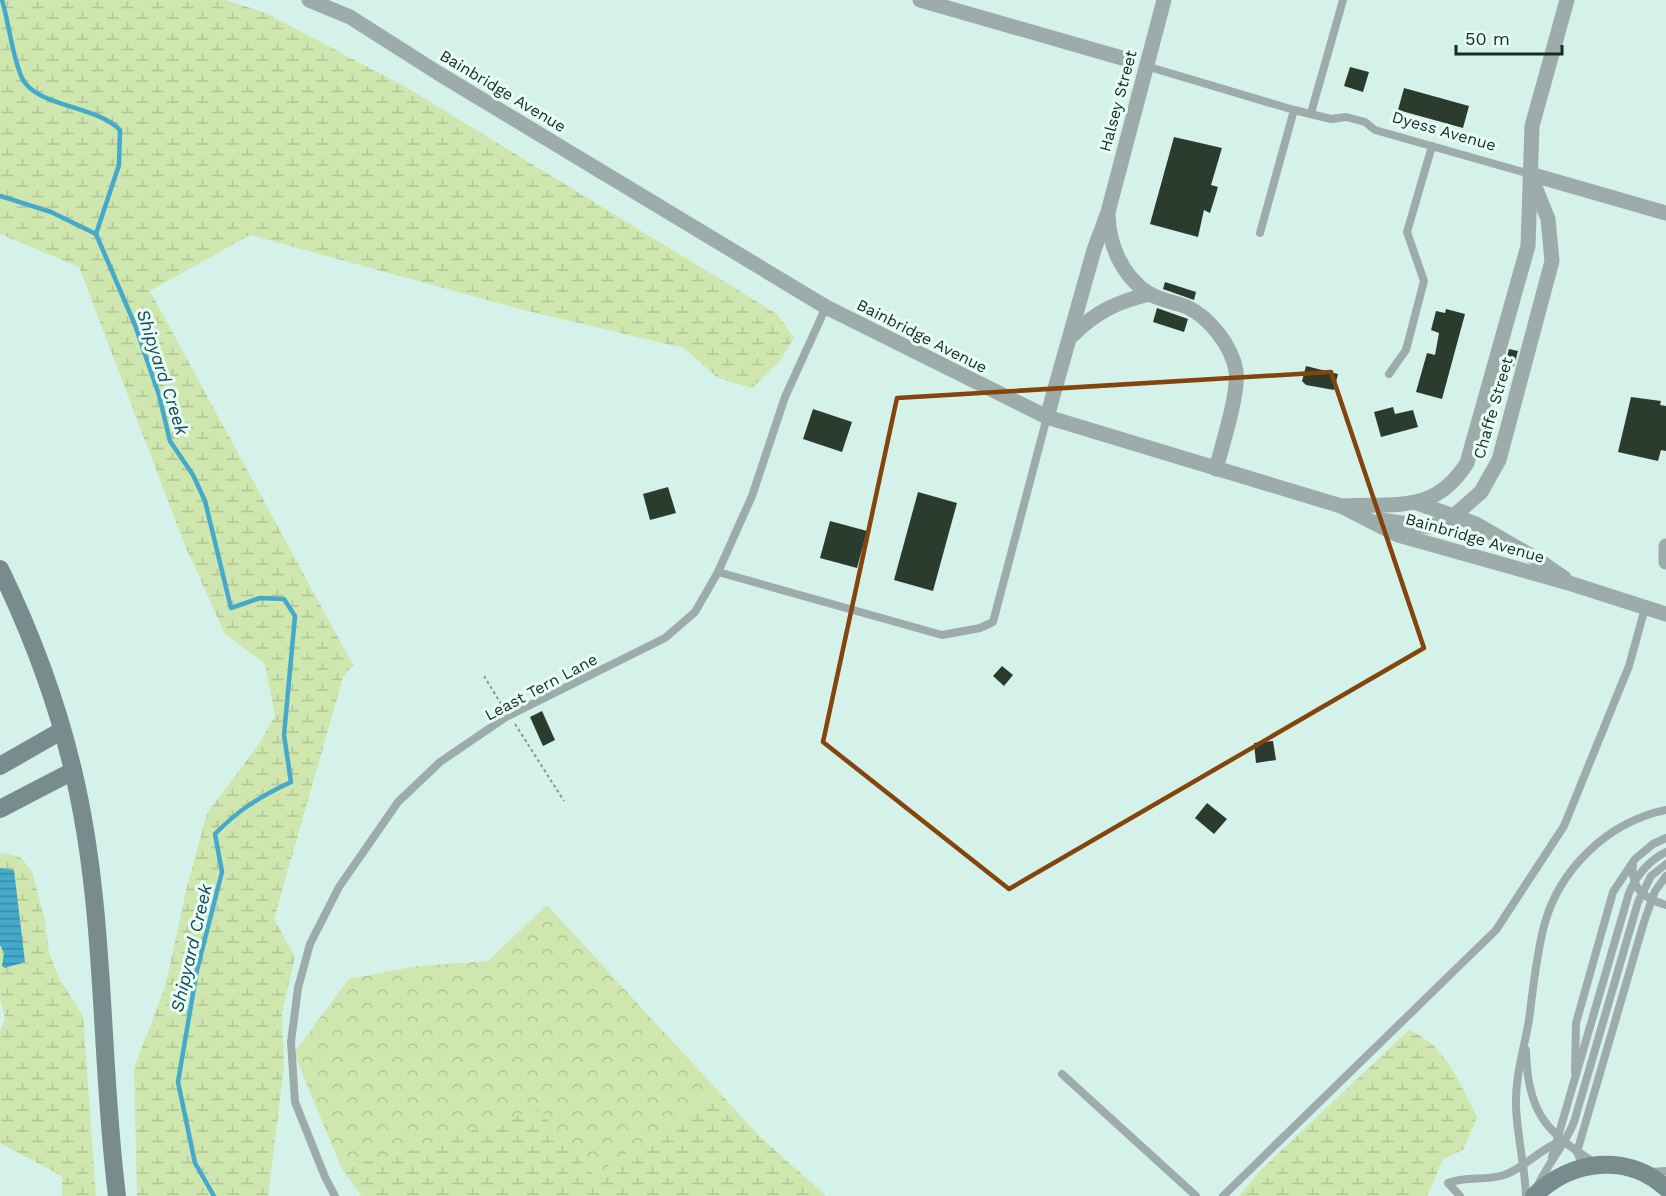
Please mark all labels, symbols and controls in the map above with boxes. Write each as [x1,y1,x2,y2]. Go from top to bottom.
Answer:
scale bar [1456,18,1562,56]
text: 50 m [1465,28,1510,49]
street label: Bainbridge Avenue [437,46,569,136]
street label: Halsey Street [1095,48,1141,154]
street label: Dyess Avenue [1390,107,1498,155]
street label: Bainbridge Avenue [854,295,990,377]
water label: Shipyard Creek [133,306,194,439]
street label: Chaffe Street [1469,355,1517,461]
street label: Bainbridge Avenue [1403,509,1547,567]
street label: Least Tern Lane [482,649,600,725]
water label: Shipyard Creek [166,881,216,1014]

